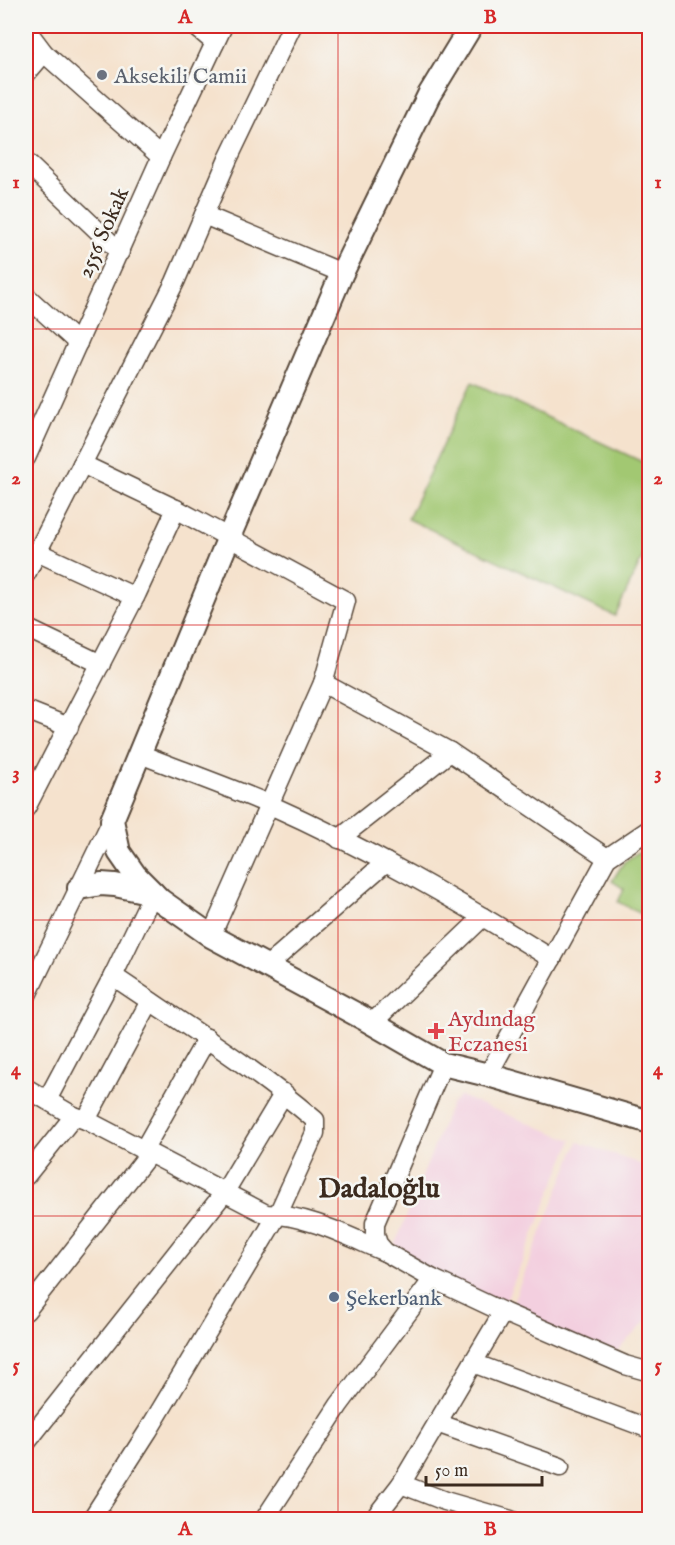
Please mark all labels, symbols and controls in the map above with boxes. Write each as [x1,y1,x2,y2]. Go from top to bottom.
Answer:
text: A [177,5,193,30]
text: B [483,5,497,30]
place label: Aksekili Camii [113,63,247,91]
marker: Aksekili Camii [95,68,109,82]
text: 1 [12,170,20,195]
text: 1 [654,170,662,195]
street label: 2556 Sokak [71,183,136,283]
text: 2 [11,466,21,491]
text: 2 [653,466,663,491]
text: 3 [12,761,20,786]
text: 3 [654,761,662,786]
place label: Aydındag Eczanesi [447,1006,536,1059]
marker: Aydındag Eczanesi [429,1024,443,1038]
text: 4 [11,1057,22,1082]
text: 4 [653,1057,664,1082]
district label: Dadaloğlu [318,1172,440,1207]
place label: Şekerbank [346,1285,442,1313]
marker: Şekerbank [327,1290,341,1304]
text: 5 [12,1353,20,1378]
text: 5 [654,1353,662,1378]
scale bar [426,1449,542,1487]
text: 50 m [435,1460,468,1483]
text: A [177,1517,193,1542]
text: B [483,1517,497,1542]

